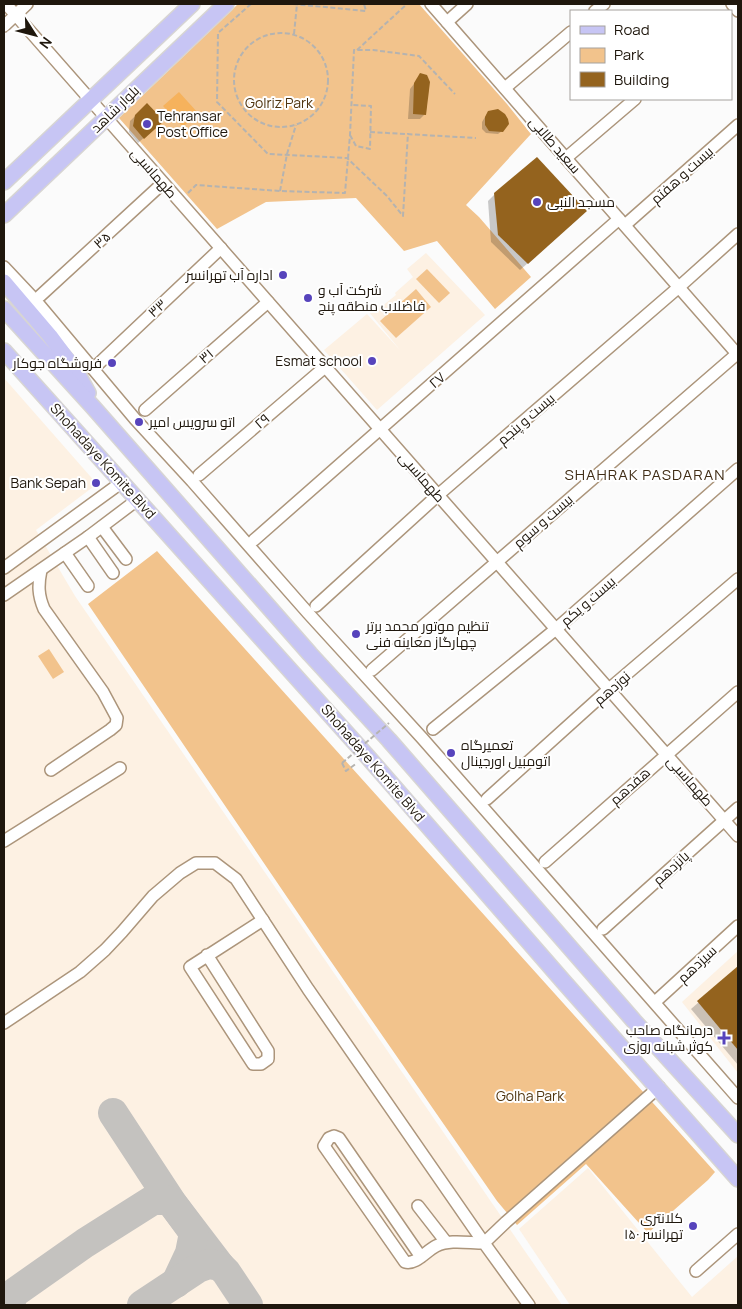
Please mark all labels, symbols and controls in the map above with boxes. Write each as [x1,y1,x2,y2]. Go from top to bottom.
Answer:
north arrow [10,10,60,60]
legend [570,10,732,100]
text: Road [614,19,650,40]
text: N [35,33,57,53]
text: Park [614,44,644,65]
text: Building [614,69,669,90]
street label: بلوار شاهد [86,81,143,137]
park label: Golriz Park [245,93,314,112]
place label: Tehransar Post Office [157,106,228,141]
street label: سعید طالبی [525,112,585,177]
marker: Tehransar Post Office [141,118,153,130]
street label: بیست و هفتم [646,141,718,209]
street label: طهماسبی [127,143,182,202]
place label: مسجد النبی [547,192,615,211]
marker: مسجد النبی [531,196,543,208]
street label: ۳۵ [89,227,114,252]
place label: اداره آب تهرانسر [185,265,273,284]
marker: اداره آب تهرانسر [277,269,289,281]
place label: شرکت آب و فاضلاب منطقه پنج [318,280,425,316]
marker: شرکت آب و فاضلاب منطقه پنج [302,292,314,304]
street label: ۳۳ [143,294,170,321]
street label: ۳۱ [194,344,217,367]
place label: Esmat school [275,351,362,370]
place label: فروشگاه جوکار [12,353,102,372]
marker: Esmat school [366,355,378,367]
marker: فروشگاه جوکار [106,357,118,369]
street label: ۲۷ [424,367,449,392]
street label: بیست و پنجم [493,388,559,450]
street label: Shohadaye Komite Blvd [46,399,160,523]
street label: ۲۹ [250,409,273,433]
place label: اتو سرویس امیر [148,412,236,431]
marker: اتو سرویس امیر [133,416,145,428]
street label: طهماسبی [395,447,450,506]
district label: SHAHRAK PASDARAN [564,464,726,485]
place label: Bank Sepah [11,473,86,492]
marker: Bank Sepah [90,477,102,489]
street label: بیست و سوم [509,490,577,552]
street label: بیست و یکم [556,572,620,630]
place label: تنظیم موتور محمد برتر چهارگاز معاینه فنی [365,616,489,652]
marker: تنظیم موتور محمد برتر چهارگاز معاینه فنی [350,628,362,640]
street label: نوزدهم [589,666,635,710]
street label: Shohadaye Komite Blvd [317,700,430,825]
place label: تعمیرگاه اتومبیل اورجینال [461,735,551,770]
marker: تعمیرگاه اتومبیل اورجینال [445,747,457,759]
street label: طهماسبی [663,751,718,810]
street label: هفدهم [605,763,655,809]
street label: پانزدهم [648,846,694,890]
street label: سیزدهم [673,941,721,987]
place label: درمانگاه صاحب کوثر شبانه روزی [623,1020,713,1055]
marker: درمانگاه صاحب کوثر شبانه روزی [717,1031,731,1045]
park label: Golha Park [496,1086,565,1105]
place label: کلانتری ۱۵۰ تهرانسر [624,1208,683,1243]
marker: کلانتری ۱۵۰ تهرانسر [687,1220,699,1232]

